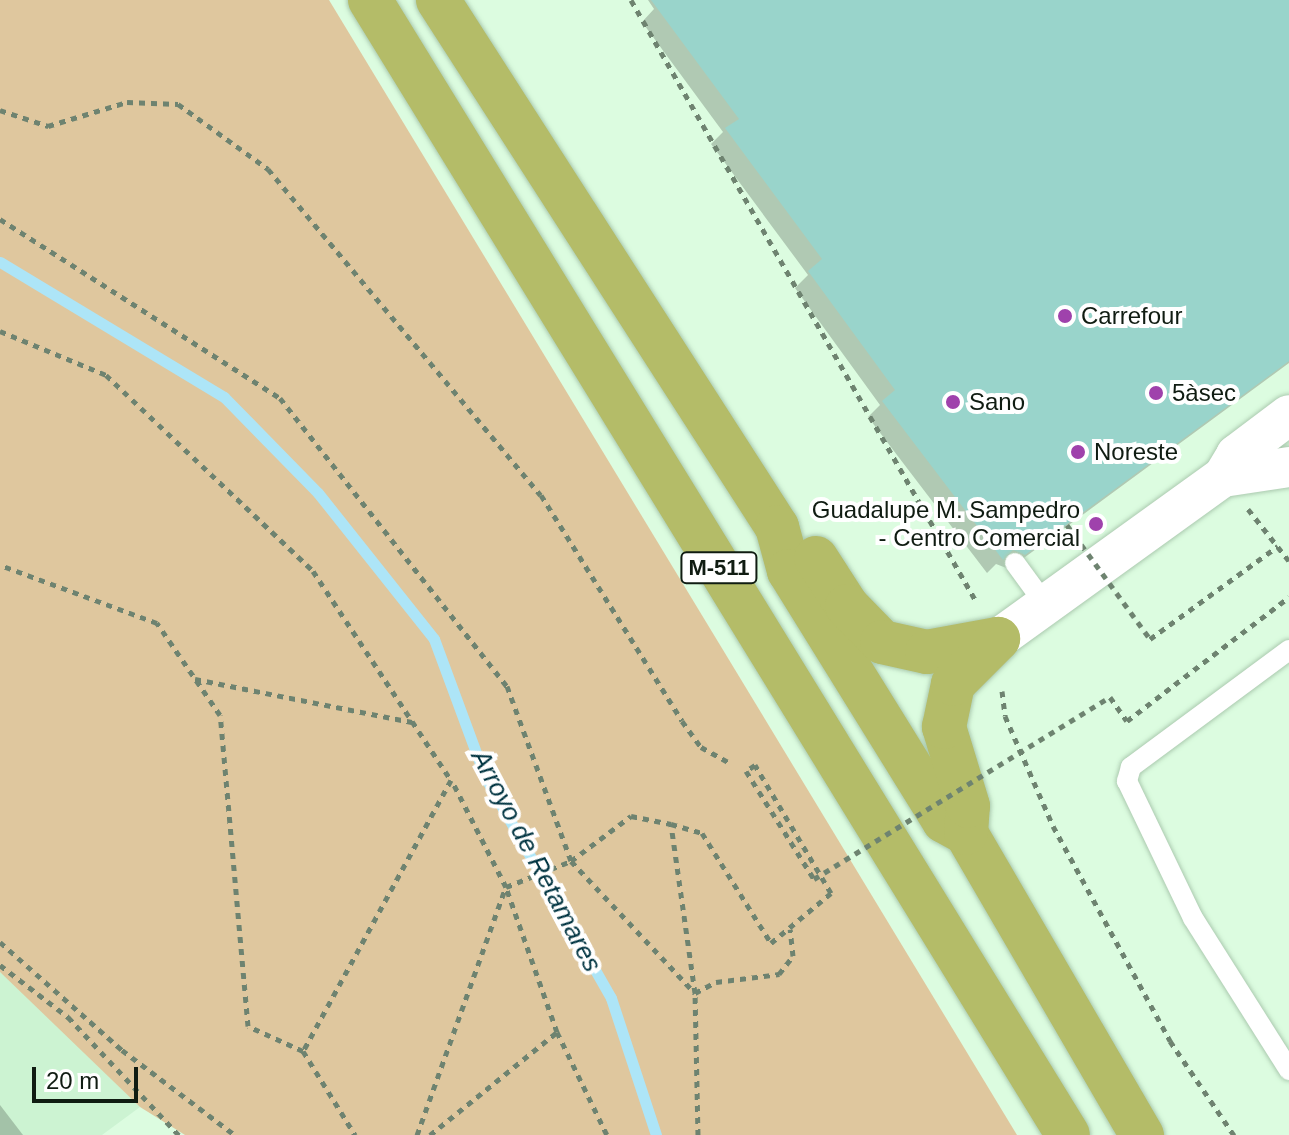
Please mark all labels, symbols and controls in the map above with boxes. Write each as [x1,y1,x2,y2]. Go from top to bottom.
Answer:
place label: Carrefour [1081,302,1182,330]
marker: Carrefour [1056,307,1074,325]
place label: 5àsec [1172,379,1236,407]
marker: 5àsec [1147,384,1165,402]
place label: Sano [969,388,1025,416]
marker: Sano [944,393,962,411]
place label: Noreste [1094,438,1178,466]
marker: Noreste [1069,443,1087,461]
place label: Guadalupe M. Sampedro - Centro Comercial [812,496,1080,552]
marker: Guadalupe M. Sampedro - Centro Comercial [1087,515,1105,533]
road number: M-511 [679,550,759,586]
water label: Arroyo de Retamares [464,745,608,977]
scale bar [36,1051,142,1101]
text: 20 m [46,1067,99,1094]

